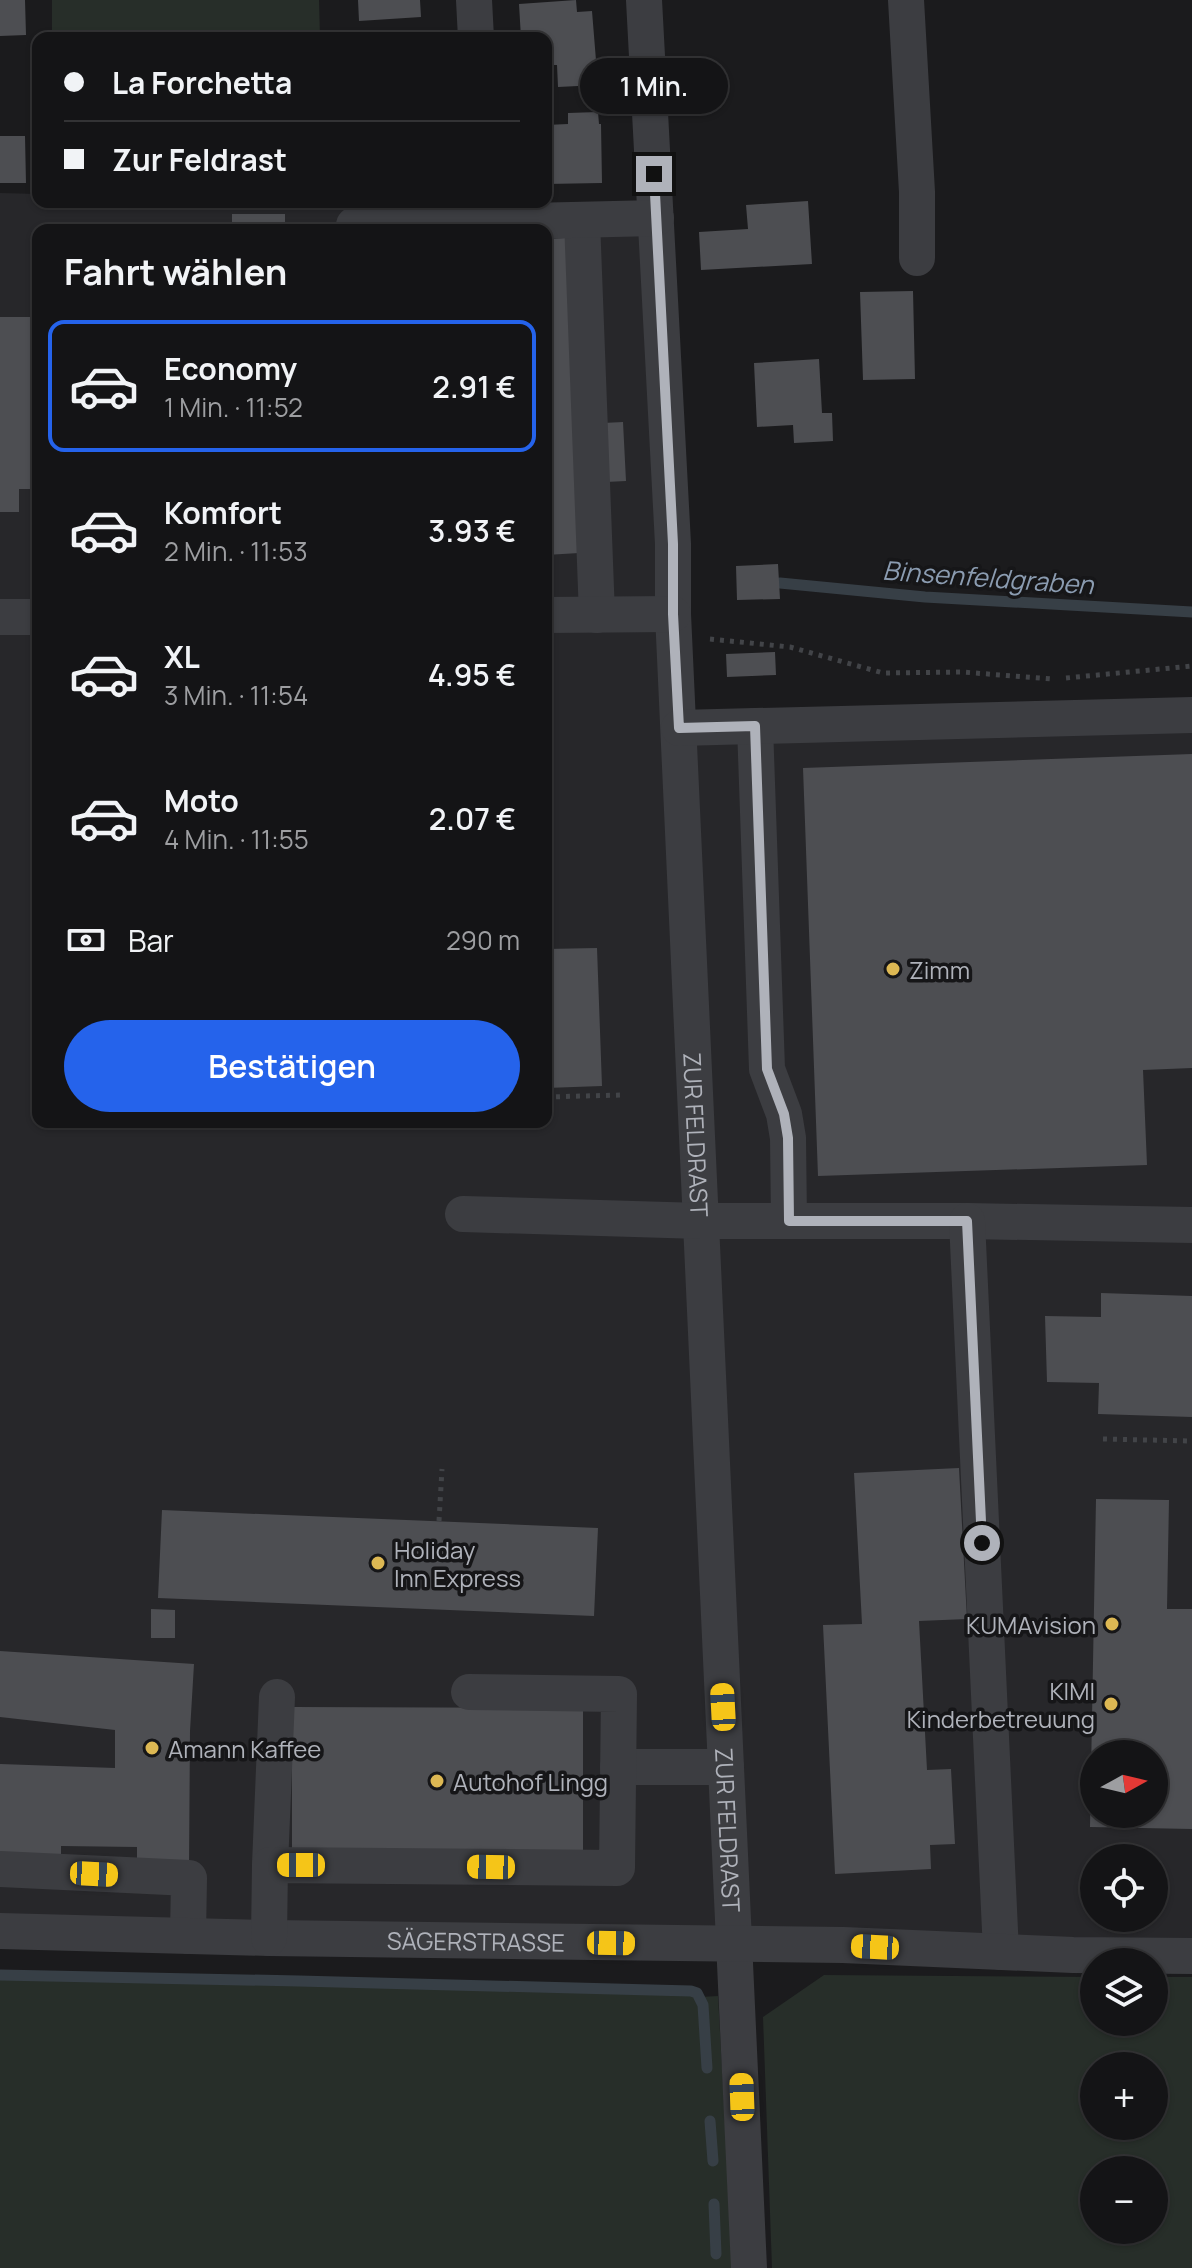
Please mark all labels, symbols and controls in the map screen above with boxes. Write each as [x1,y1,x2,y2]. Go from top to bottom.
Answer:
callout: 1 Min. [580,58,728,114]
text: La Forchetta [112,62,292,103]
text: 1 Min. [620,68,688,104]
text: Zur Feldrast [112,139,287,180]
route end [636,156,672,192]
text: Fahrt wählen [64,247,287,296]
text: Economy [164,348,297,389]
icon: car [68,350,140,422]
text: 2.91 € [432,366,516,407]
text: 1 Min. · 11:52 [164,389,303,425]
text: Komfort [164,492,282,533]
icon: car [68,494,140,566]
text: 3.93 € [428,510,516,551]
text: 2 Min. · 11:53 [164,533,308,569]
water label: Binsenfeldgraben [881,552,1096,602]
text: XL [164,636,200,677]
icon: car [68,638,140,710]
text: 4.95 € [428,654,516,695]
text: 3 Min. · 11:54 [164,677,308,713]
text: Moto [164,780,239,821]
icon: car [68,782,140,854]
text: 2.07 € [429,798,516,839]
text: 4 Min. · 11:55 [164,821,309,857]
icon: cash [64,918,108,962]
text: Bar [128,920,174,961]
text: 290 m [446,922,520,958]
place label: Zimm [909,953,970,986]
marker: Zimm [884,960,902,978]
button: Bestätigen [64,1020,520,1112]
street label: ZUR FELDRAST [677,1052,717,1218]
route start [964,1525,1000,1561]
place label: Holiday Inn Express [394,1533,521,1594]
marker: Holiday Inn Express [369,1554,387,1572]
place label: KUMAvision [966,1608,1096,1641]
marker: KUMAvision [1103,1615,1121,1633]
place label: KIMI Kinderbetreuung [907,1674,1095,1735]
car [710,1682,736,1732]
marker: KIMI Kinderbetreuung [1102,1695,1120,1713]
place label: Amann Kaffee [168,1732,321,1765]
marker: Amann Kaffee [143,1739,161,1757]
north arrow [1080,1740,1168,1828]
map controls [1080,1740,1168,2244]
street label: ZUR FELDRAST [709,1747,749,1914]
place label: Autohof Lingg [453,1765,608,1798]
marker: Autohof Lingg [428,1772,446,1790]
button: locate [1080,1844,1168,1932]
car [277,1853,325,1877]
car [467,1855,515,1879]
car [69,1861,119,1887]
street label: SÄGERSTRASSE [387,1923,565,1958]
car [587,1931,635,1955]
car [850,1934,900,1960]
button: layers [1080,1948,1168,2036]
button: + [1080,2052,1168,2140]
car [729,2073,755,2121]
button: − [1080,2156,1168,2244]

